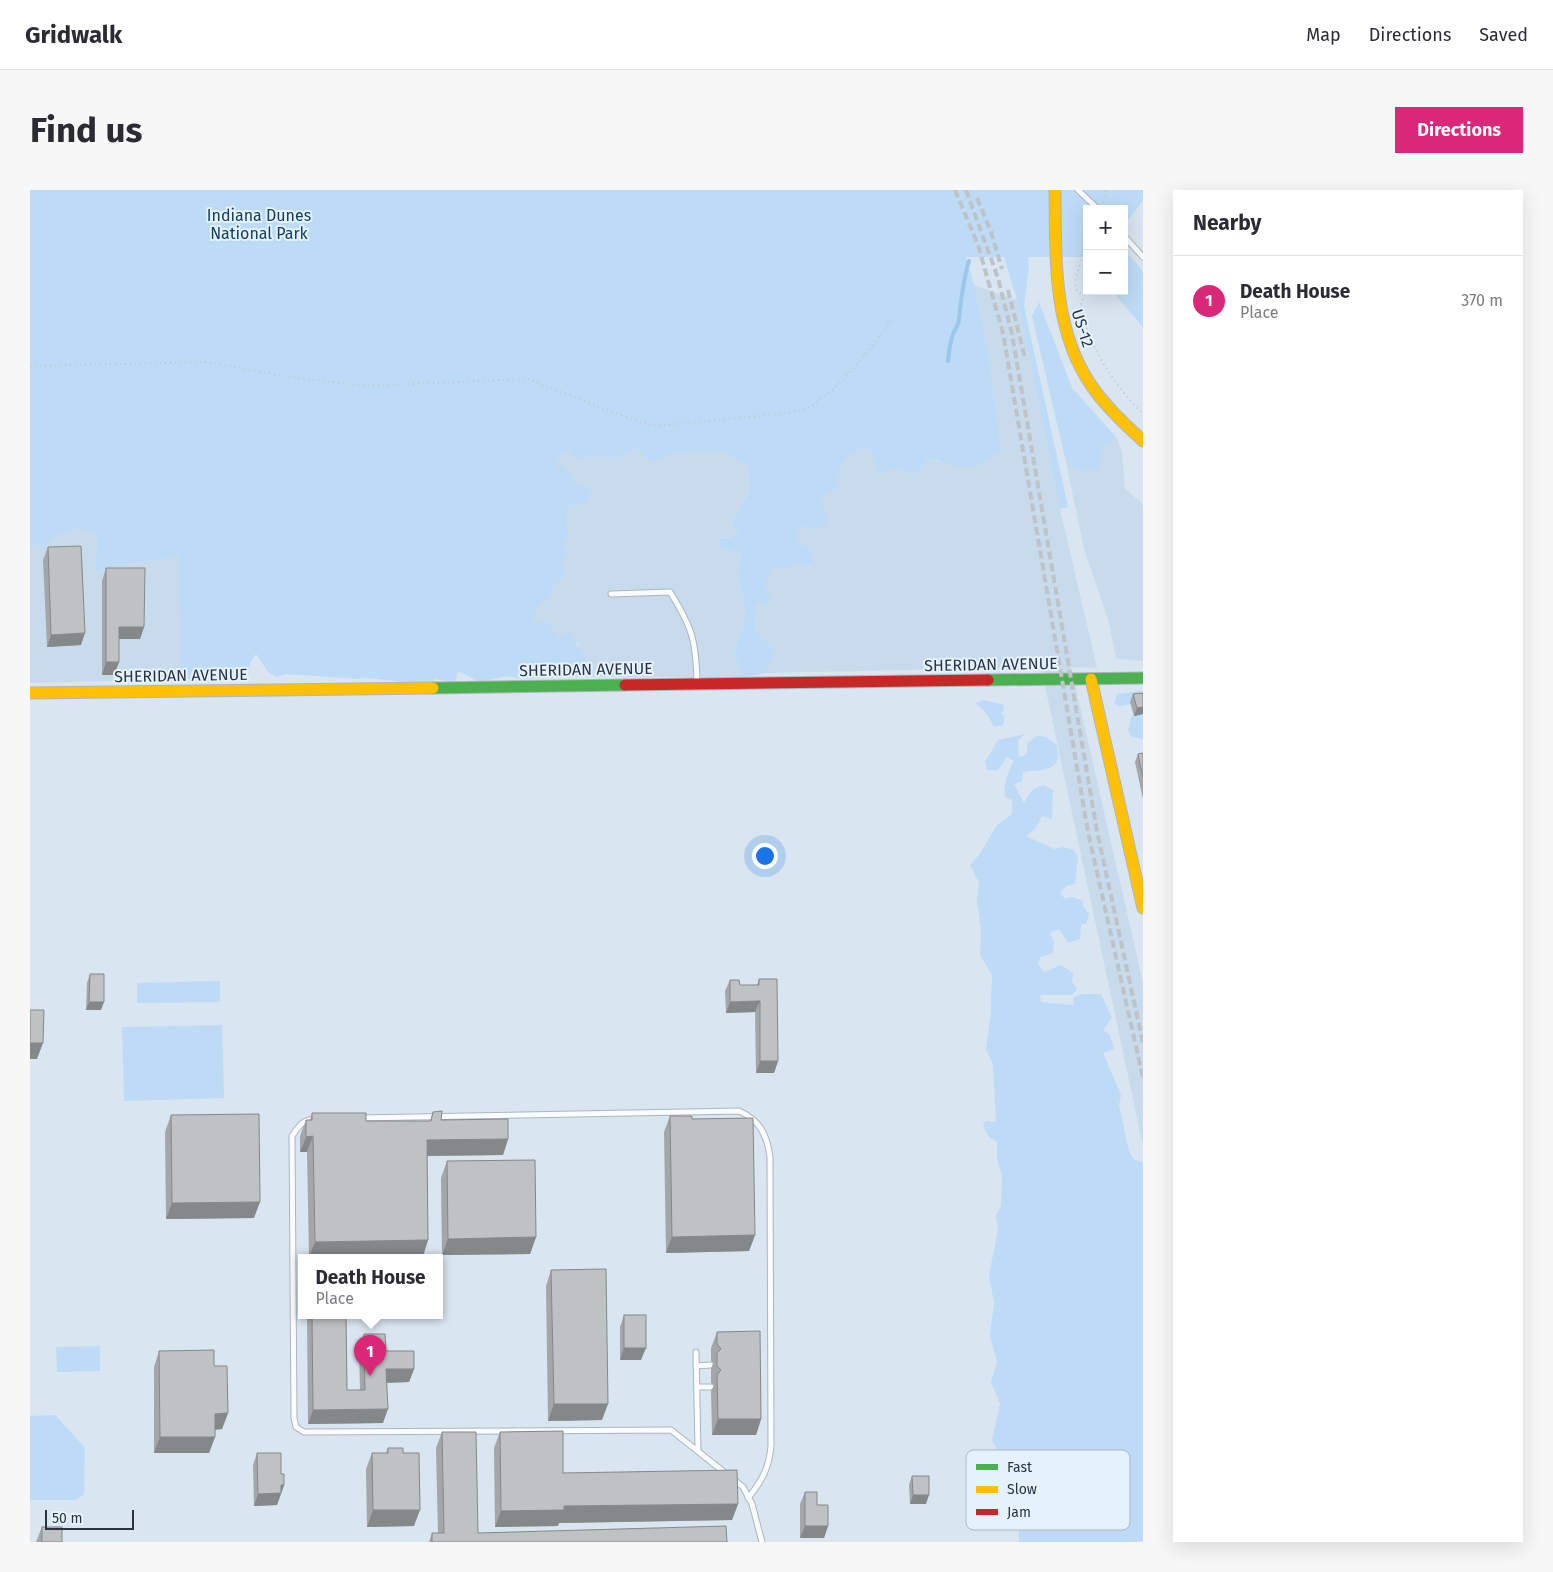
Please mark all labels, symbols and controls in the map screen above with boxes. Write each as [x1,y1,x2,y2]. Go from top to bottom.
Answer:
text: Gridwalk [25,21,122,49]
text: Map [1306,24,1341,46]
text: Directions [1369,24,1451,46]
text: Saved [1479,24,1528,46]
button: Directions [1395,107,1523,153]
text: Find us [30,109,142,151]
map controls [1083,205,1128,295]
button: + [1083,205,1128,250]
park label: Indiana Dunes National Park [207,206,311,243]
text: Nearby [1193,210,1261,236]
button: − [1083,250,1128,295]
text: Death House [1240,280,1350,303]
text: 1 [1205,291,1213,310]
text: 370 m [1461,291,1503,310]
text: Place [1240,303,1279,322]
street label: US-12 [1067,306,1098,350]
street label: SHERIDAN AVENUE [924,654,1058,675]
street label: SHERIDAN AVENUE [519,659,653,680]
street label: SHERIDAN AVENUE [114,665,248,686]
your location [752,843,778,869]
popup [298,1254,443,1319]
text: Death House [315,1266,426,1289]
text: Place [315,1289,354,1308]
pin: 1 [354,1335,386,1376]
legend [966,1450,1130,1530]
text: Fast [1007,1459,1033,1476]
text: Slow [1007,1481,1037,1498]
text: Jam [1007,1504,1031,1521]
scale bar [45,1507,134,1530]
text: 50 m [52,1510,83,1527]

